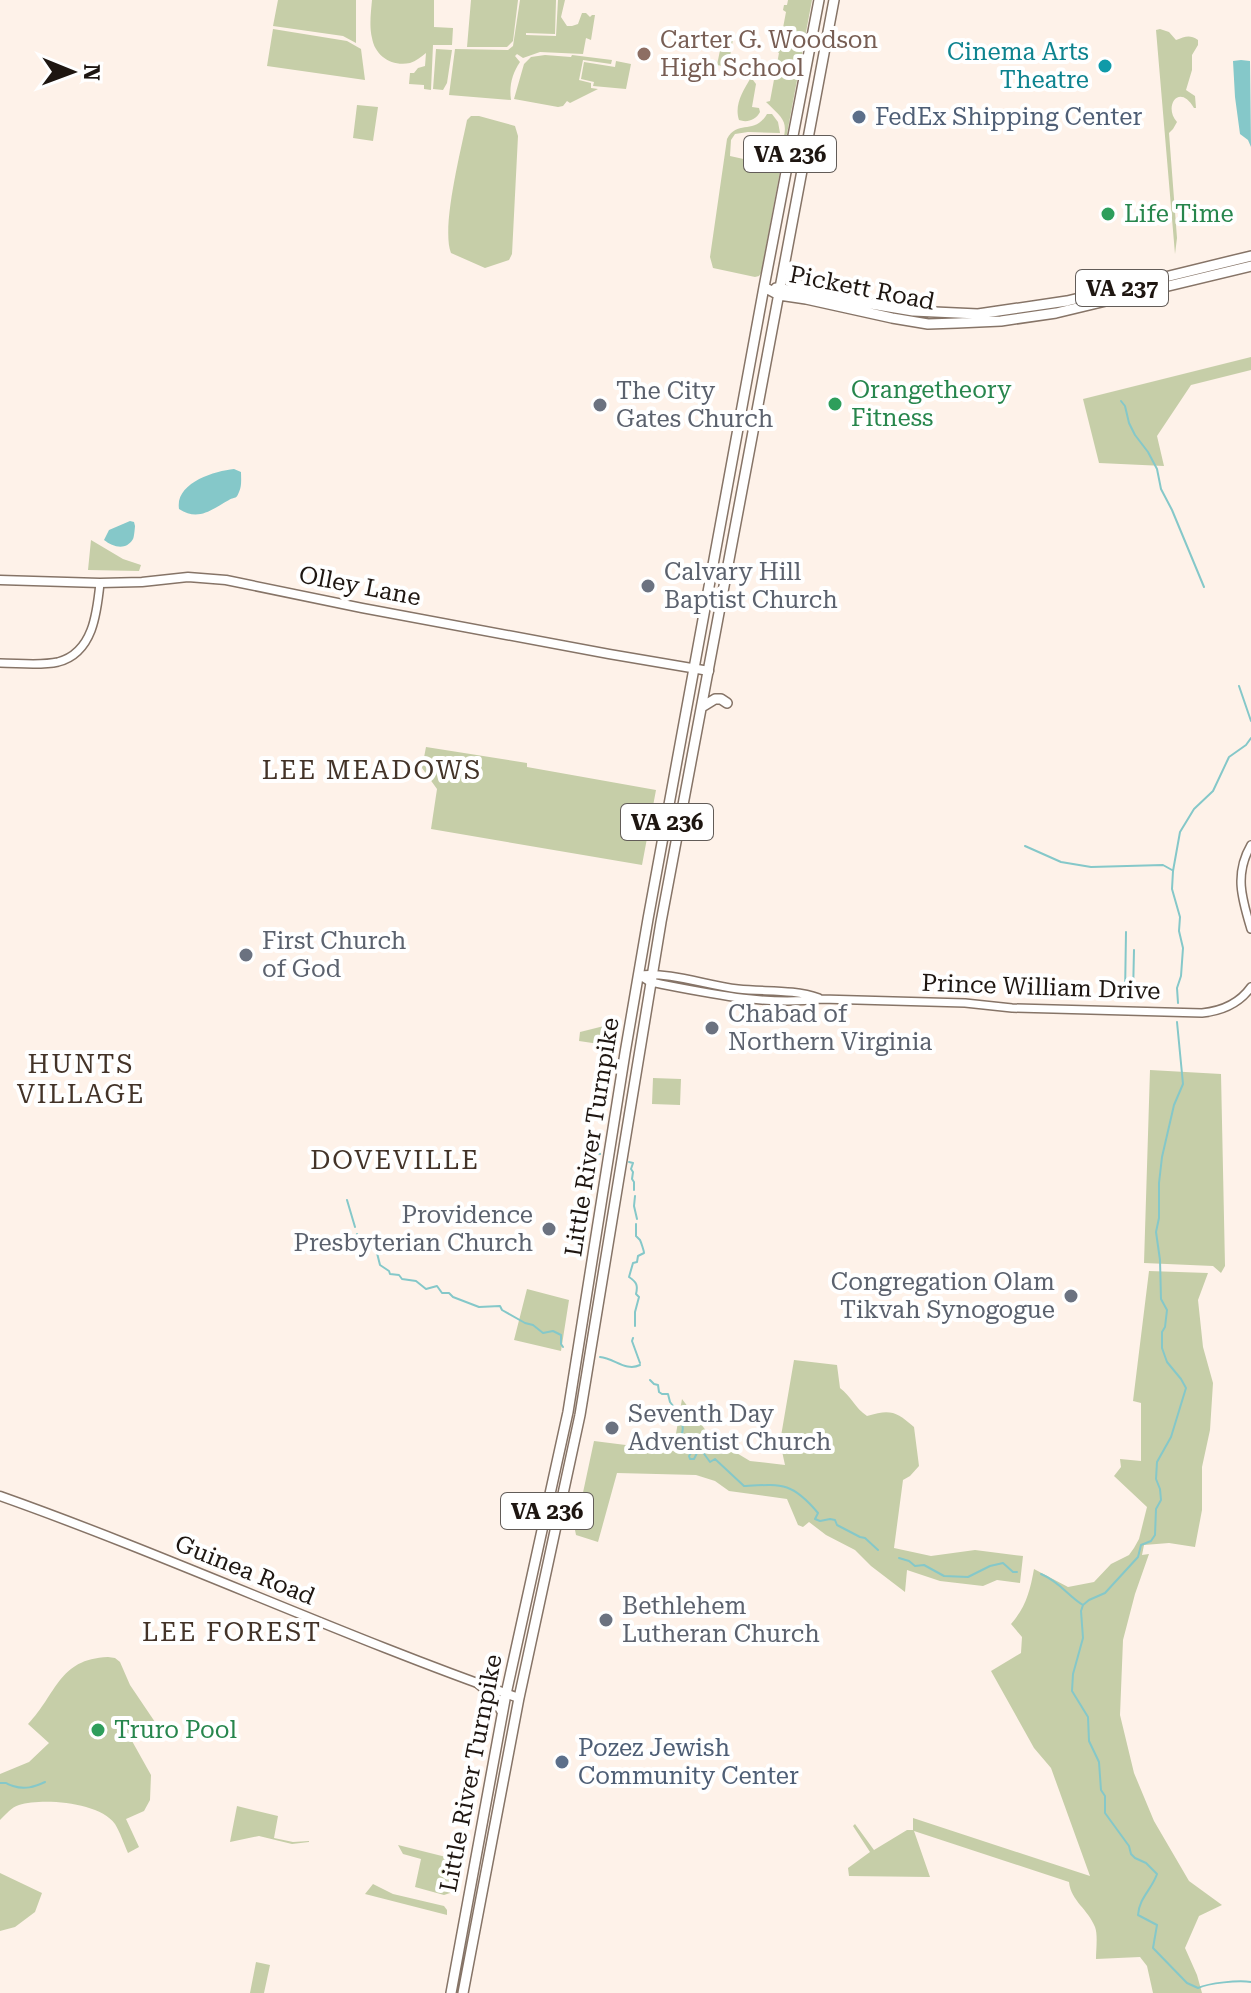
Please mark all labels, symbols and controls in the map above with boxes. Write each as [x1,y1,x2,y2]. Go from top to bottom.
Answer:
place label: Carter G. Woodson High School [660,26,878,82]
north arrow [32,32,112,112]
place label: Cinema Arts Theatre [947,38,1089,94]
marker: Carter G. Woodson High School [635,45,653,63]
marker: Cinema Arts Theatre [1096,57,1114,75]
text: N [79,64,104,81]
place label: FedEx Shipping Center [875,103,1142,131]
marker: FedEx Shipping Center [850,108,868,126]
road number: VA 236 [744,136,836,172]
place label: Life Time [1124,200,1234,228]
marker: Life Time [1099,205,1117,223]
street label: Pickett Road [787,260,937,316]
road number: VA 237 [1076,270,1168,306]
place label: Orangetheory Fitness [851,376,1012,432]
place label: The City Gates Church [616,377,773,433]
marker: Orangetheory Fitness [826,395,844,413]
marker: The City Gates Church [591,396,609,414]
place label: Calvary Hill Baptist Church [664,558,838,614]
street label: Olley Lane [297,560,423,612]
marker: Calvary Hill Baptist Church [639,577,657,595]
district label: LEE MEADOWS [262,755,482,785]
road number: VA 236 [621,804,713,840]
place label: First Church of God [262,927,406,983]
marker: First Church of God [237,946,255,964]
street label: Prince William Drive [921,969,1161,1005]
place label: Chabad of Northern Virginia [728,1000,932,1056]
street label: Little River Turnpike [559,1016,625,1258]
marker: Chabad of Northern Virginia [703,1019,721,1037]
district label: HUNTS VILLAGE [17,1049,145,1109]
district label: DOVEVILLE [310,1145,480,1175]
place label: Providence Presbyterian Church [293,1201,533,1257]
marker: Providence Presbyterian Church [540,1220,558,1238]
place label: Congregation Olam Tikvah Synogogue [831,1268,1055,1324]
marker: Congregation Olam Tikvah Synogogue [1062,1287,1080,1305]
place label: Seventh Day Adventist Church [628,1400,831,1456]
marker: Seventh Day Adventist Church [603,1419,621,1437]
road number: VA 236 [501,1493,593,1529]
street label: Guinea Road [171,1529,319,1611]
place label: Bethlehem Lutheran Church [622,1592,820,1648]
marker: Bethlehem Lutheran Church [597,1611,615,1629]
district label: LEE FOREST [142,1617,322,1647]
street label: Little River Turnpike [434,1652,508,1894]
place label: Truro Pool [114,1716,237,1744]
marker: Truro Pool [89,1721,107,1739]
place label: Pozez Jewish Community Center [578,1734,799,1790]
marker: Pozez Jewish Community Center [553,1753,571,1771]

